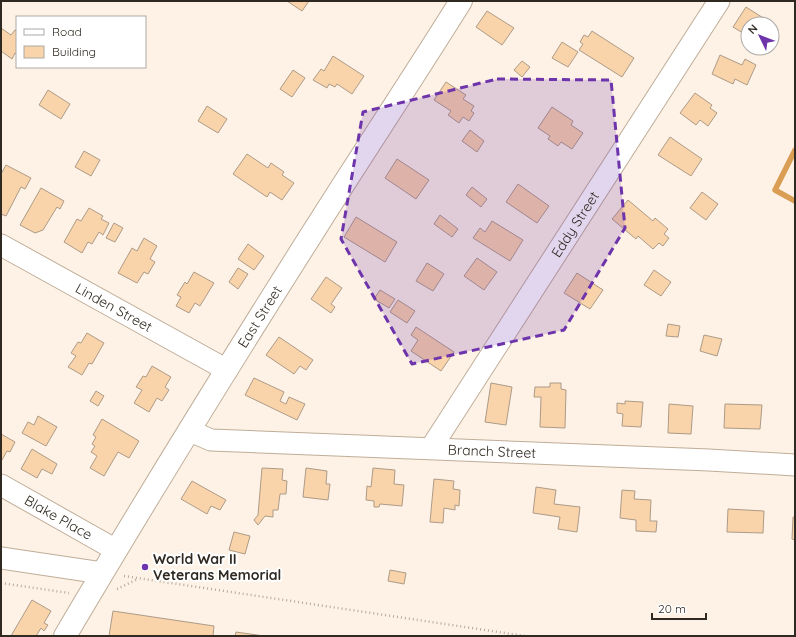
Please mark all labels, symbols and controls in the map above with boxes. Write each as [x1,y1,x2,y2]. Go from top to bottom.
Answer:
legend [16,16,146,68]
north arrow [740,16,780,56]
text: N [745,21,761,37]
text: Road [52,24,82,39]
text: Building [52,44,96,59]
street label: Eddy Street [547,188,603,261]
street label: Linden Street [72,279,156,336]
street label: East Street [234,282,286,351]
street label: Branch Street [447,441,537,462]
street label: Blake Place [21,491,96,544]
place label: World War II Veterans Memorial [153,550,281,584]
marker: World War II Veterans Memorial [140,562,150,572]
scale bar [652,595,706,621]
text: 20 m [658,601,686,616]

